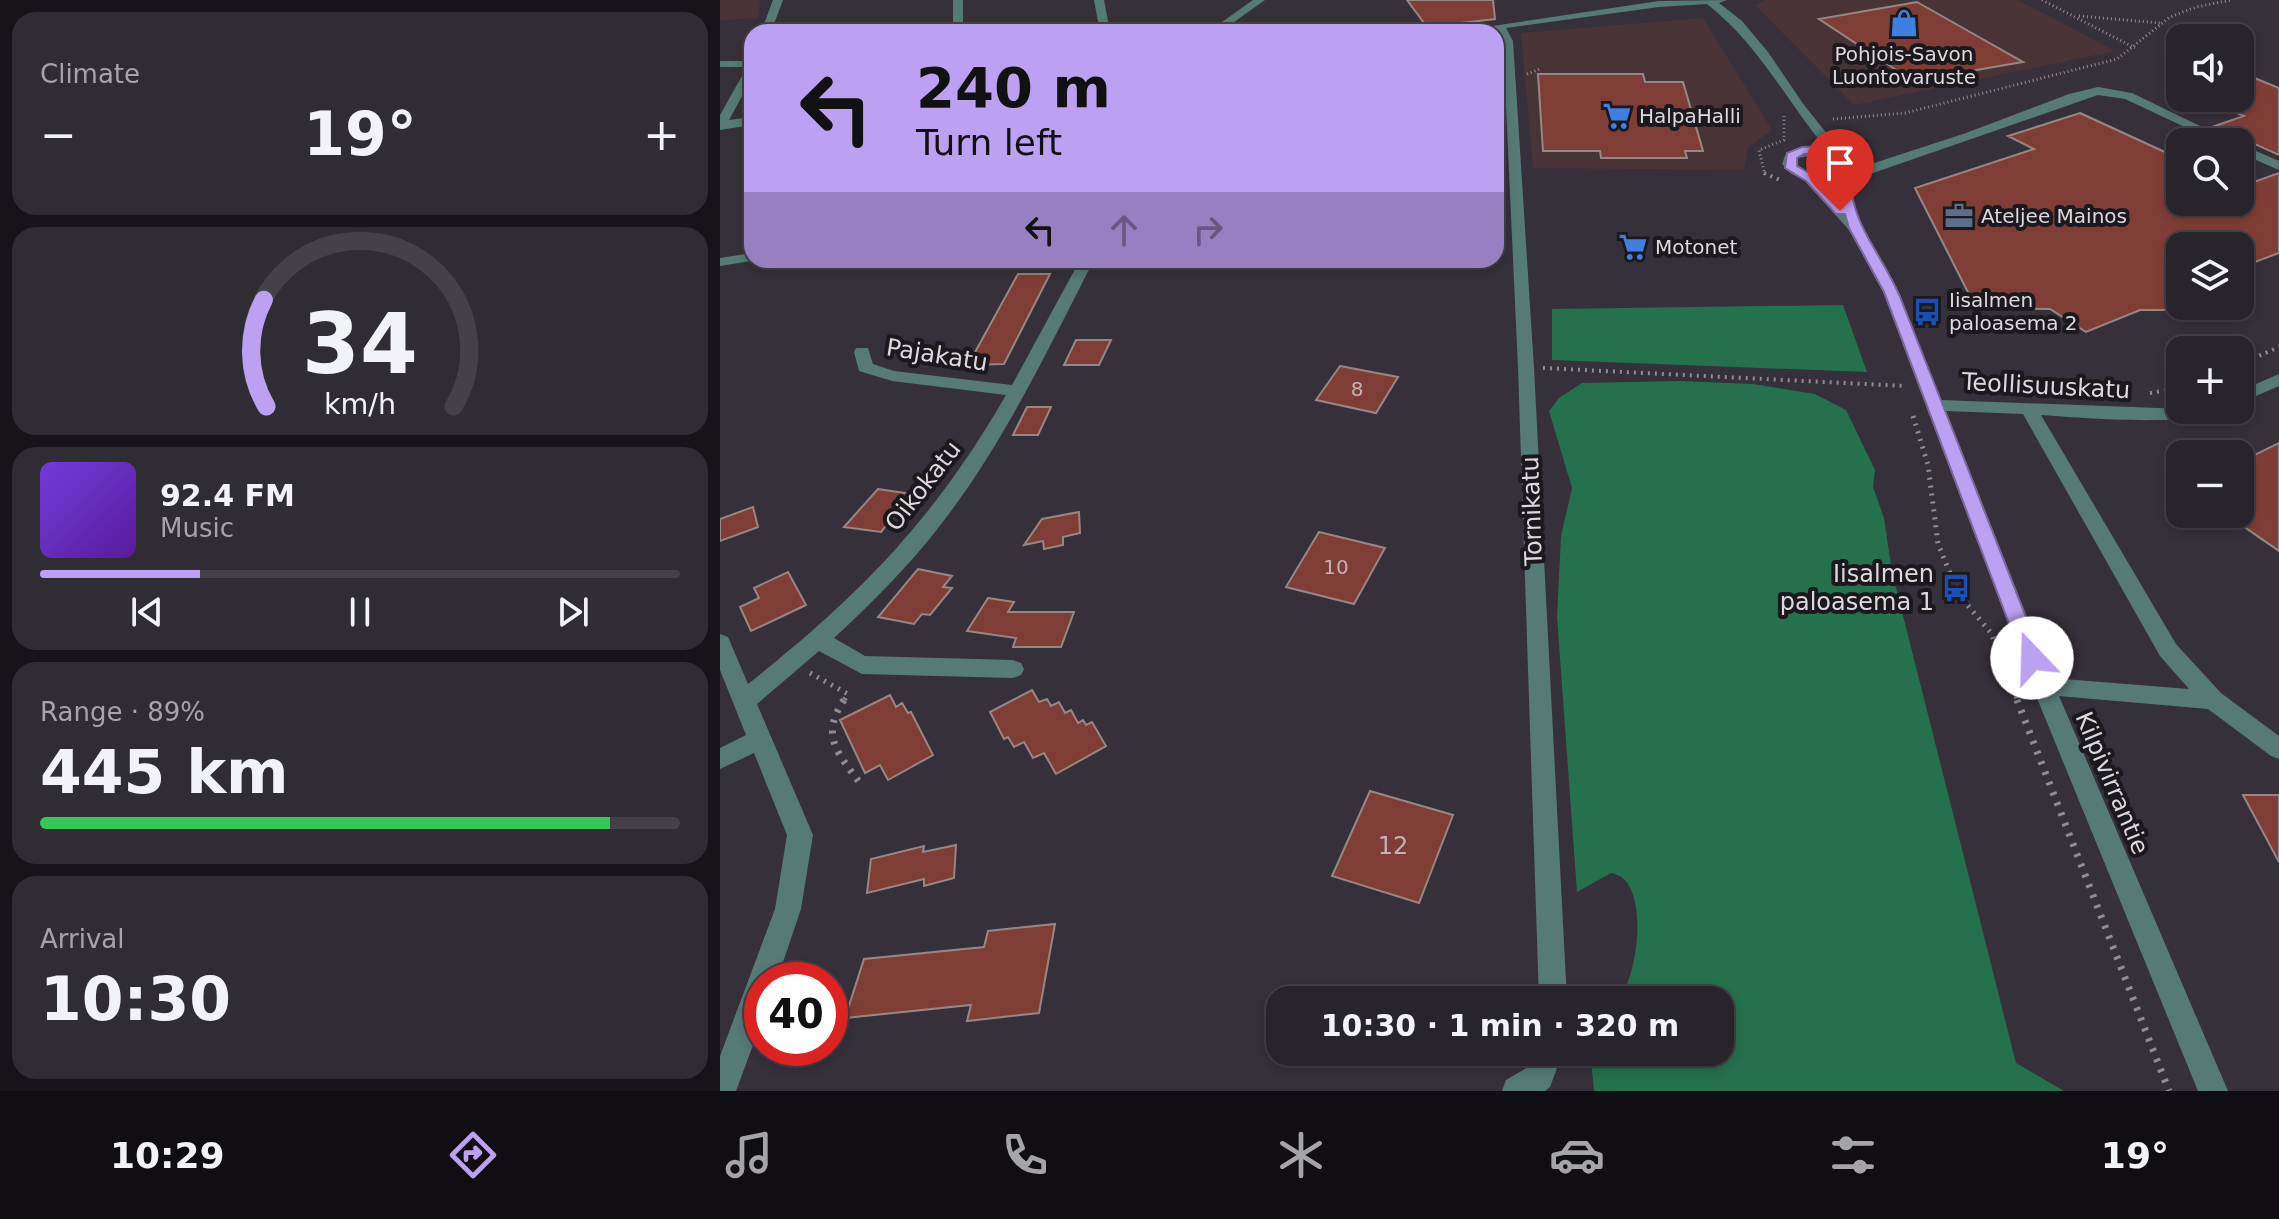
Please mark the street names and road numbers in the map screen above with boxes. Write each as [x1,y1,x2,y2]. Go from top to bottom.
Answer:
street label: Pajakatu [884,333,990,377]
street label: Teollisuuskatu [1960,368,2131,404]
street label: Oikokatu [879,436,967,536]
street label: Tornikatu [1516,456,1548,567]
street label: Kilpivirrantie [2069,708,2155,858]

